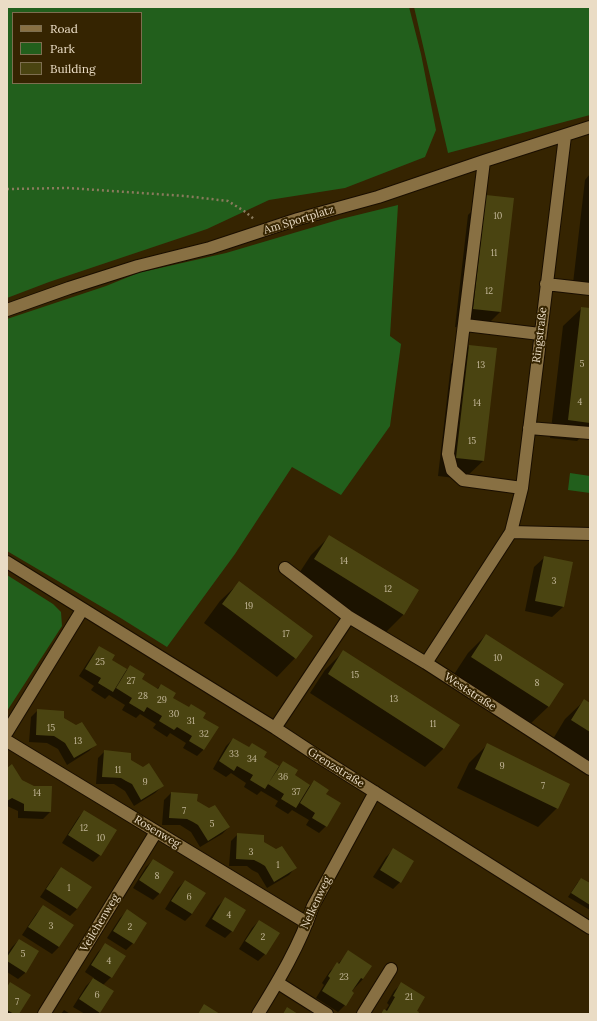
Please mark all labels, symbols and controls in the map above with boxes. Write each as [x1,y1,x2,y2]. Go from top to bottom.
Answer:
legend [12,12,142,84]
text: Road [50,21,78,36]
text: Park [50,41,75,56]
text: Building [50,61,96,76]
street label: Am Sportplatz [262,203,336,237]
house number: 10 [494,211,502,221]
house number: 11 [491,248,497,258]
house number: 12 [485,286,493,296]
street label: Ringstraße [530,306,550,364]
house number: 5 [580,359,584,369]
house number: 13 [477,360,485,370]
house number: 4 [578,397,582,407]
house number: 14 [473,398,481,408]
house number: 15 [468,436,476,446]
house number: 14 [340,556,348,566]
house number: 3 [551,576,557,586]
house number: 12 [384,584,392,594]
house number: 19 [245,601,253,611]
house number: 17 [282,629,290,639]
house number: 10 [494,653,502,663]
house number: 25 [95,657,105,667]
house number: 15 [351,670,359,680]
street label: Weststraße [442,670,498,714]
house number: 27 [127,676,135,686]
house number: 8 [534,678,540,688]
house number: 28 [138,691,148,701]
house number: 13 [390,694,398,704]
house number: 29 [157,695,167,705]
house number: 30 [169,709,179,719]
house number: 31 [187,716,195,726]
house number: 11 [430,719,436,729]
house number: 15 [47,723,55,733]
house number: 32 [199,729,209,739]
house number: 13 [74,736,82,746]
street label: Grenzstraße [305,745,367,791]
house number: 33 [229,749,239,759]
house number: 34 [247,754,257,764]
house number: 9 [499,761,505,771]
house number: 11 [115,765,121,775]
house number: 36 [278,772,288,782]
house number: 9 [142,777,148,787]
house number: 7 [541,781,545,791]
house number: 37 [292,787,300,797]
house number: 14 [33,788,41,798]
house number: 7 [182,806,186,816]
street label: Rosenweg [132,813,182,851]
house number: 5 [210,819,214,829]
house number: 12 [80,823,88,833]
house number: 10 [97,833,105,843]
house number: 3 [248,847,254,857]
house number: 1 [276,860,280,870]
house number: 8 [154,871,160,881]
street label: Nelkenweg [298,875,334,931]
house number: 1 [67,883,71,893]
street label: Veilchenweg [78,892,122,954]
house number: 6 [186,892,192,902]
house number: 4 [227,910,231,920]
house number: 3 [48,921,54,931]
house number: 2 [128,922,132,932]
house number: 2 [261,932,265,942]
house number: 5 [21,949,25,959]
house number: 4 [107,956,111,966]
house number: 23 [339,972,349,982]
house number: 6 [94,990,100,1000]
house number: 21 [405,992,413,1002]
house number: 7 [15,997,19,1007]

